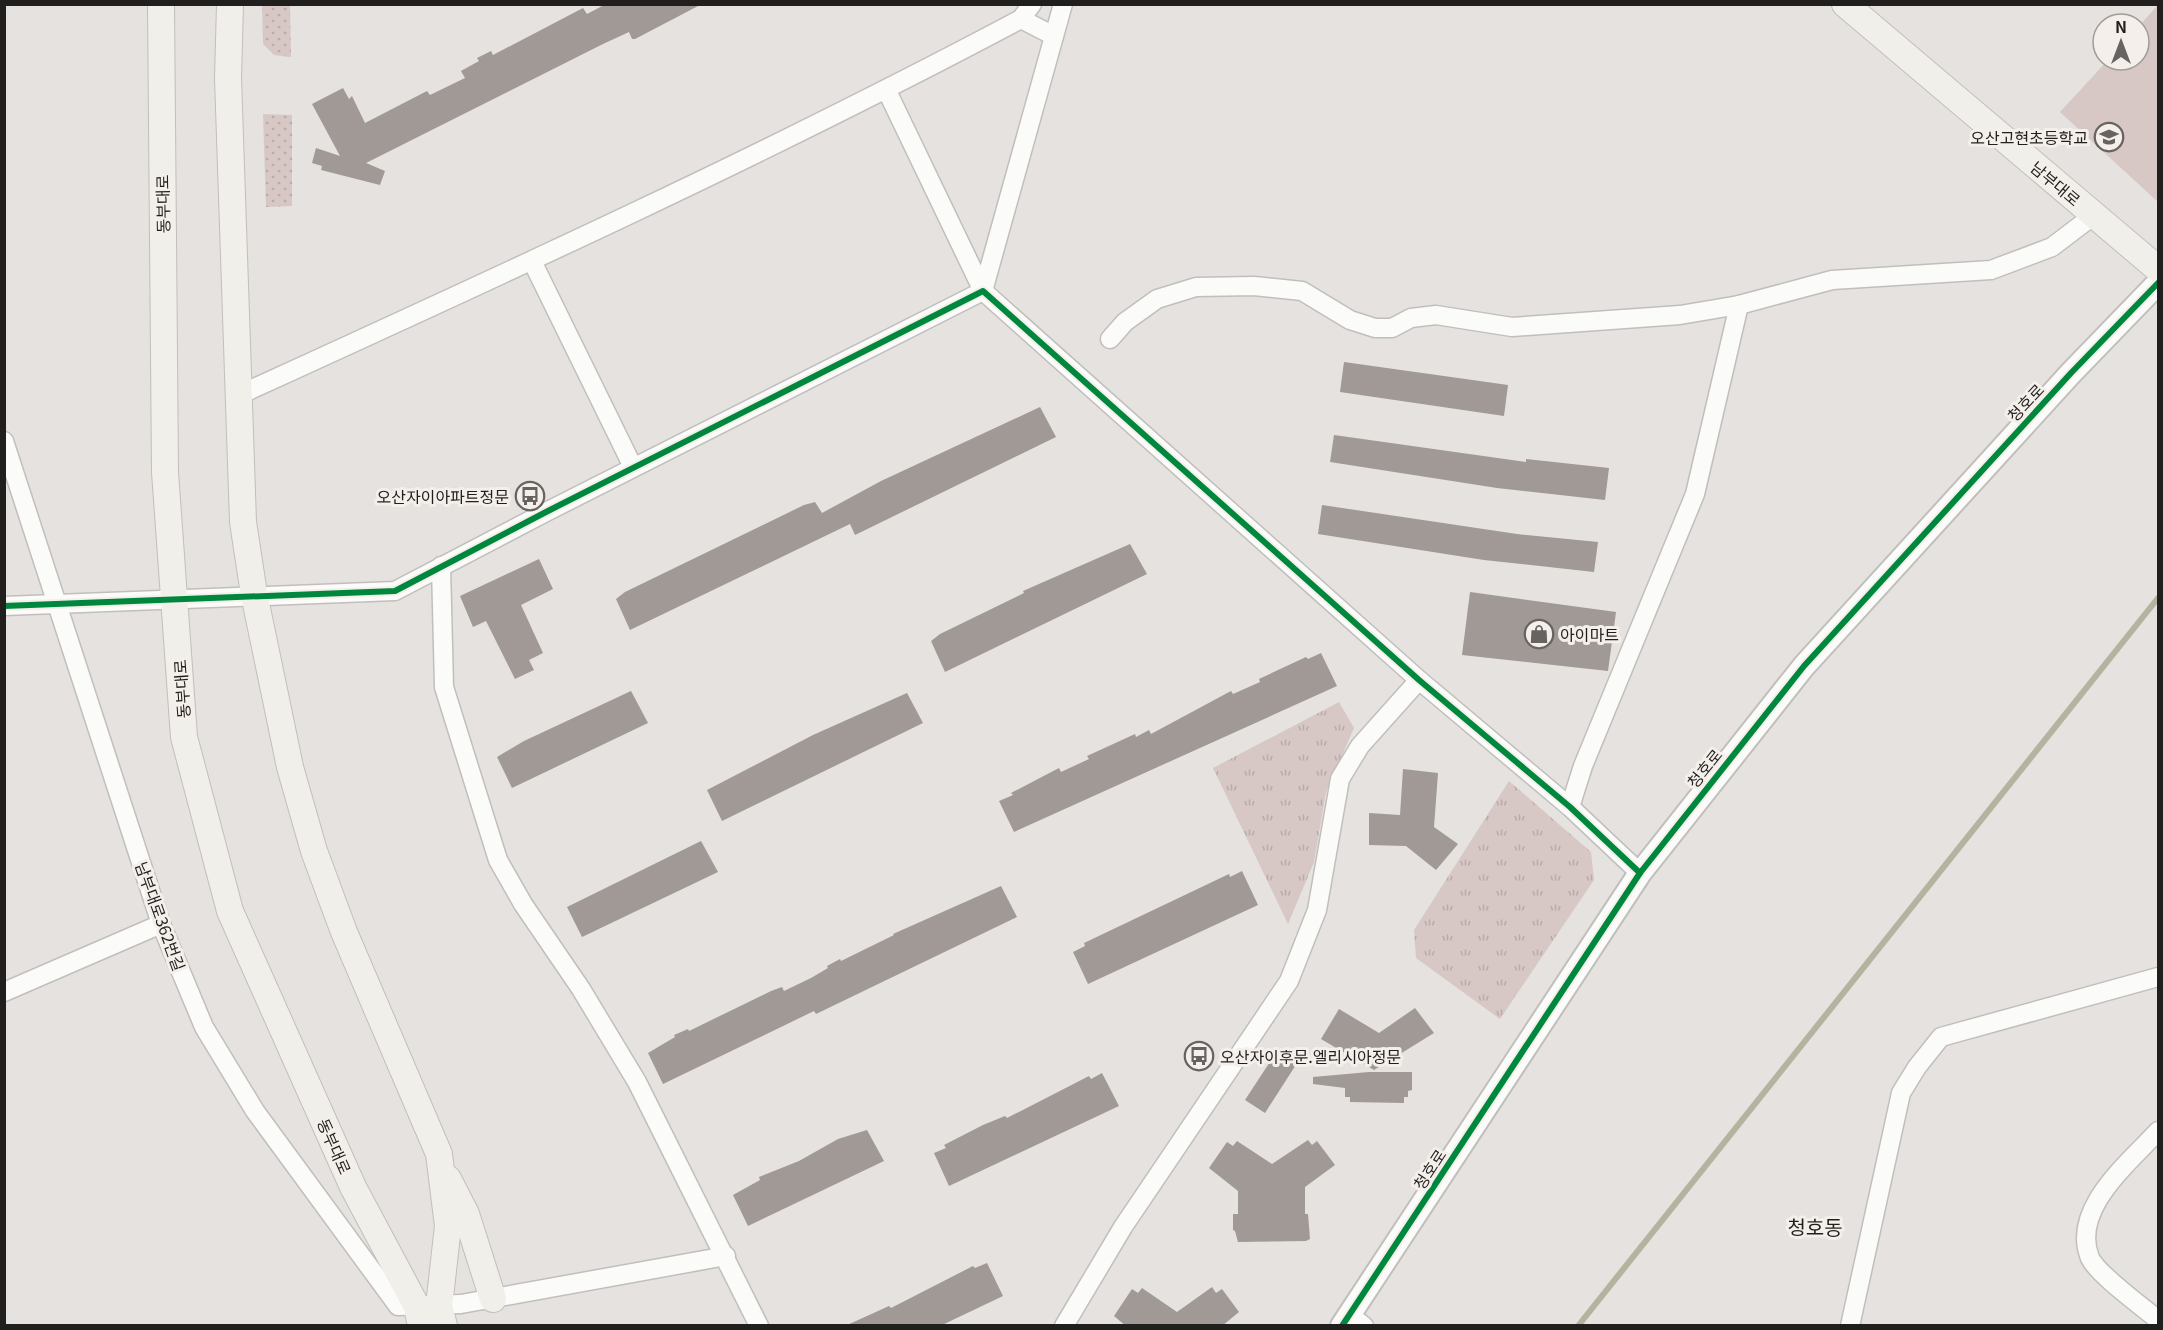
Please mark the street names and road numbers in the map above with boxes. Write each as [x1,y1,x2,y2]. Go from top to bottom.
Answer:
street label: 남부대로 [2026,155,2086,211]
street label: 동부대로 [149,174,175,234]
street label: 청호로 [2001,377,2049,426]
street label: 동부대로 [167,659,195,719]
street label: 청호로 [1681,743,1727,793]
street label: 남부대로362번길 [130,858,192,974]
street label: 동부대로 [312,1114,358,1178]
street label: 청호로 [1407,1144,1451,1194]

